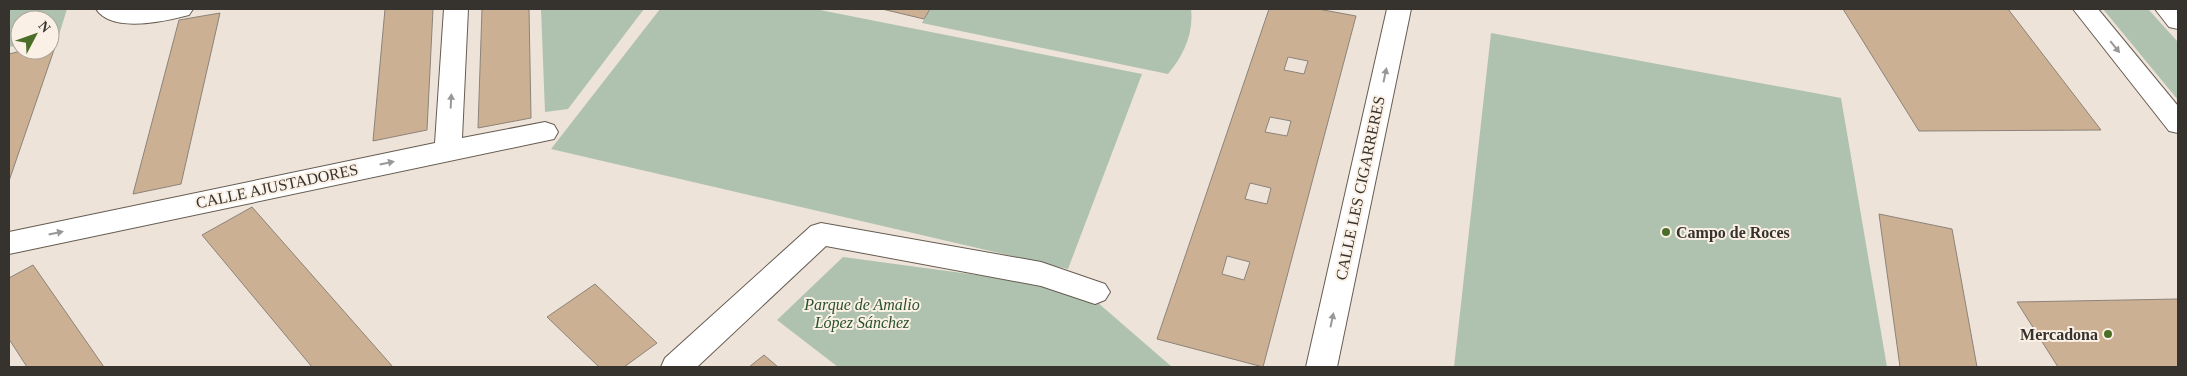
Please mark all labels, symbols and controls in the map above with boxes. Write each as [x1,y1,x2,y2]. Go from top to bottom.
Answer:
north arrow [10,10,60,60]
text: N [35,18,53,36]
one-way arrow [2110,40,2121,53]
one-way arrow [1381,68,1389,83]
one-way arrow [447,93,455,109]
street label: CALLE LES CIGARRERES [1332,95,1388,281]
one-way arrow [379,159,394,167]
street label: CALLE AJUSTADORES [194,160,360,212]
place label: Campo de Roces [1676,224,1790,242]
marker: Campo de Roces [1660,226,1672,238]
one-way arrow [49,228,65,236]
park label: Parque de Amalio López Sánchez [803,296,920,332]
one-way arrow [1328,312,1336,327]
place label: Mercadona [2020,326,2098,343]
marker: Mercadona [2102,328,2114,340]

